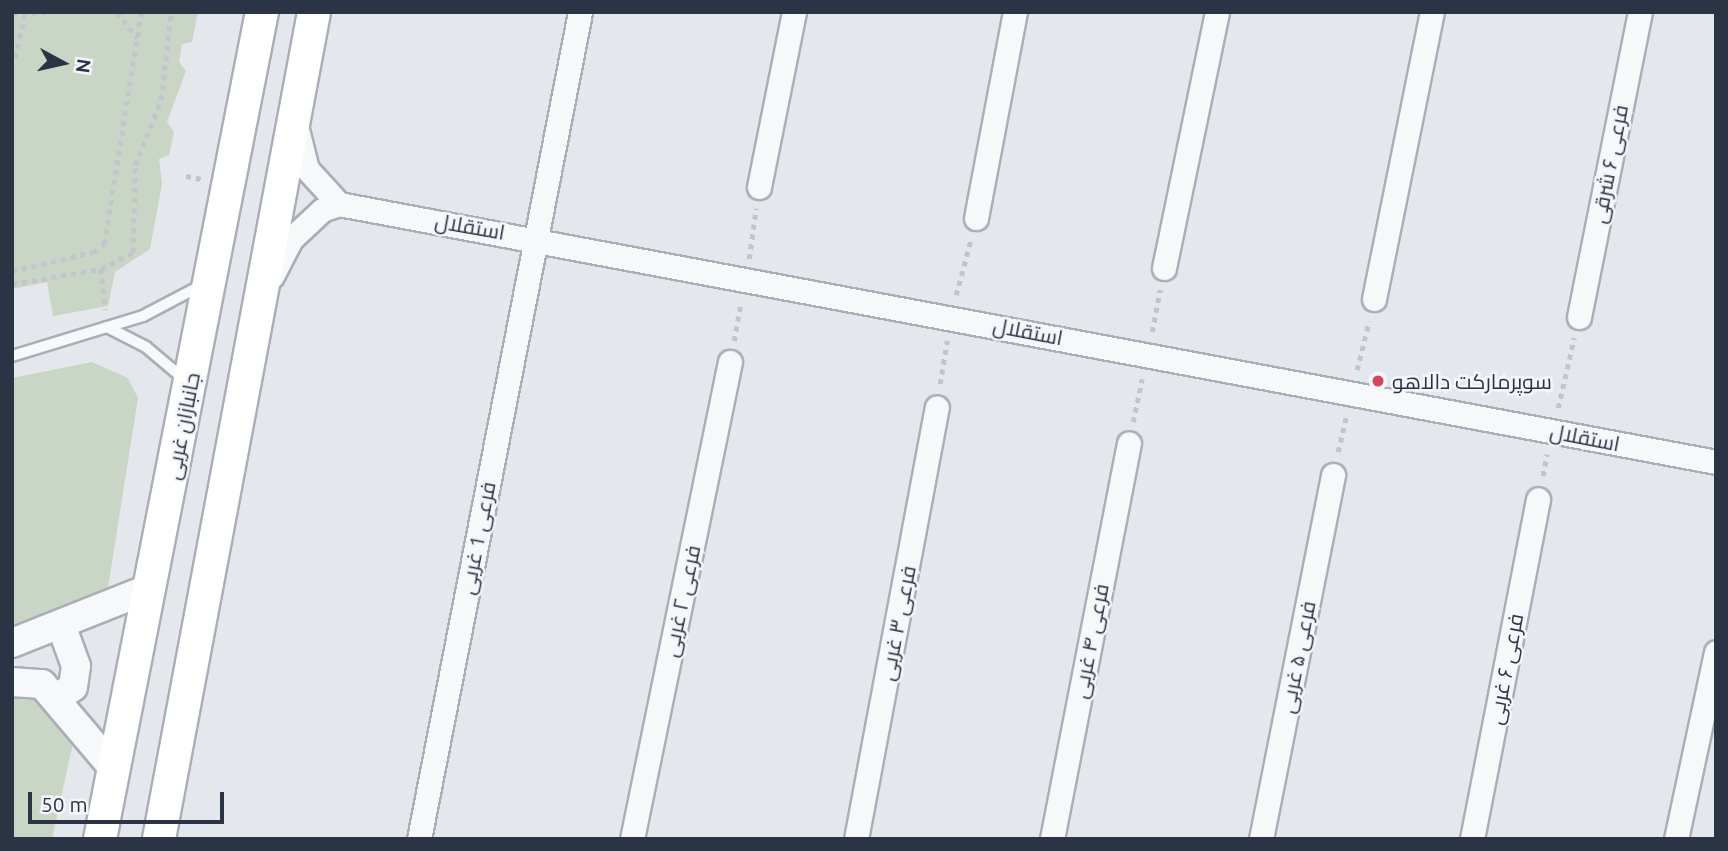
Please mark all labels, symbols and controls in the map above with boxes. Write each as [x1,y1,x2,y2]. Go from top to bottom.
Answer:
north arrow [28,28,98,98]
text: N [72,57,96,74]
street label: فرعی ۶ شرقی [1585,103,1633,225]
street label: استقلال [433,207,507,245]
street label: استقلال [991,312,1065,350]
place label: سوپرمارکت دالاهو [1392,368,1552,394]
street label: جانبازان غربی [159,370,205,482]
marker: سوپرمارکت دالاهو [1370,373,1386,389]
street label: استقلال [1548,418,1622,456]
street label: فرعی 1 غربی [454,479,500,597]
street label: فرعی ۲ غربی [657,543,705,659]
street label: فرعی ۳ غربی [873,563,921,683]
street label: فرعی ۴ غربی [1067,581,1113,701]
street label: فرعی ۵ غربی [1274,599,1320,715]
street label: فرعی ۶ غربی [1482,611,1528,727]
scale bar [32,778,228,822]
text: 50 m [41,792,88,816]

